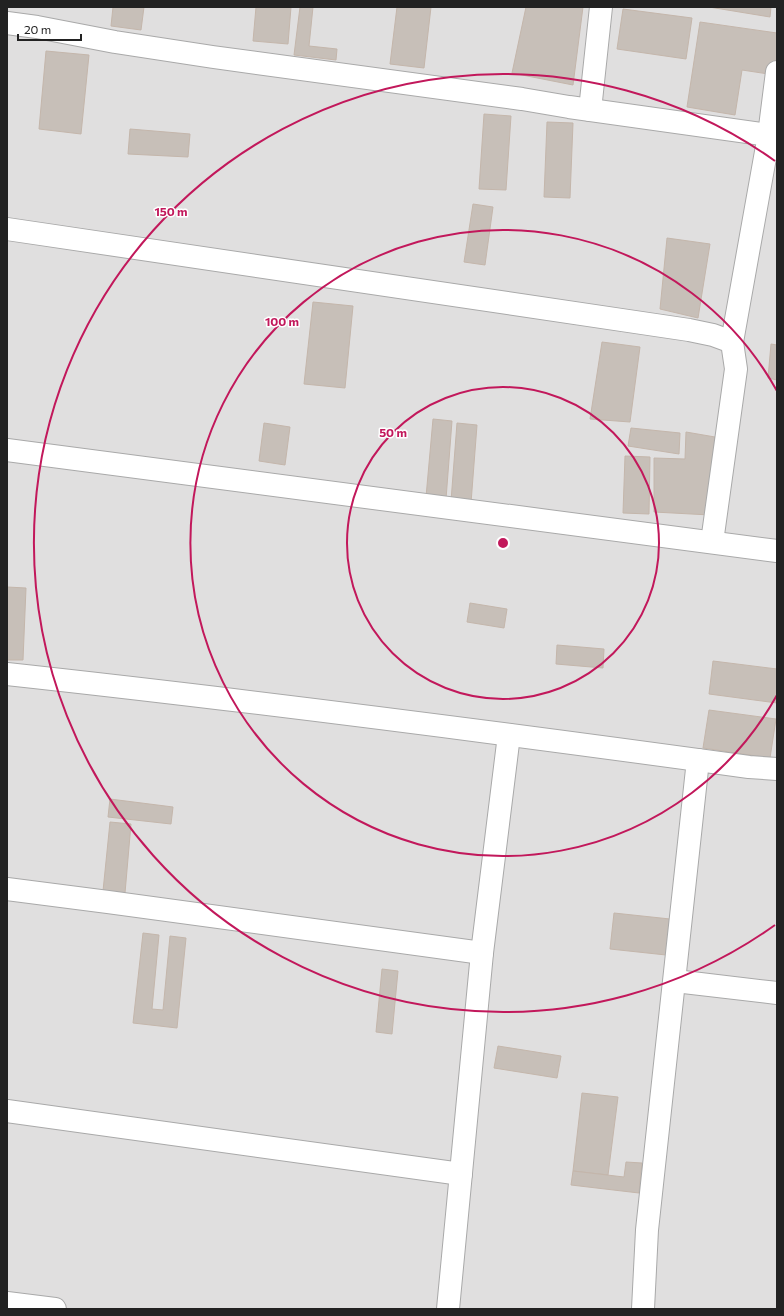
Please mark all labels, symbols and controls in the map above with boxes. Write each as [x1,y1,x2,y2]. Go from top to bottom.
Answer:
scale bar [18,16,81,42]
text: 20 m [24,22,51,36]
text: 150 m [154,204,188,218]
text: 100 m [265,314,299,328]
text: 50 m [379,425,407,439]
centre of rings [496,536,510,550]

